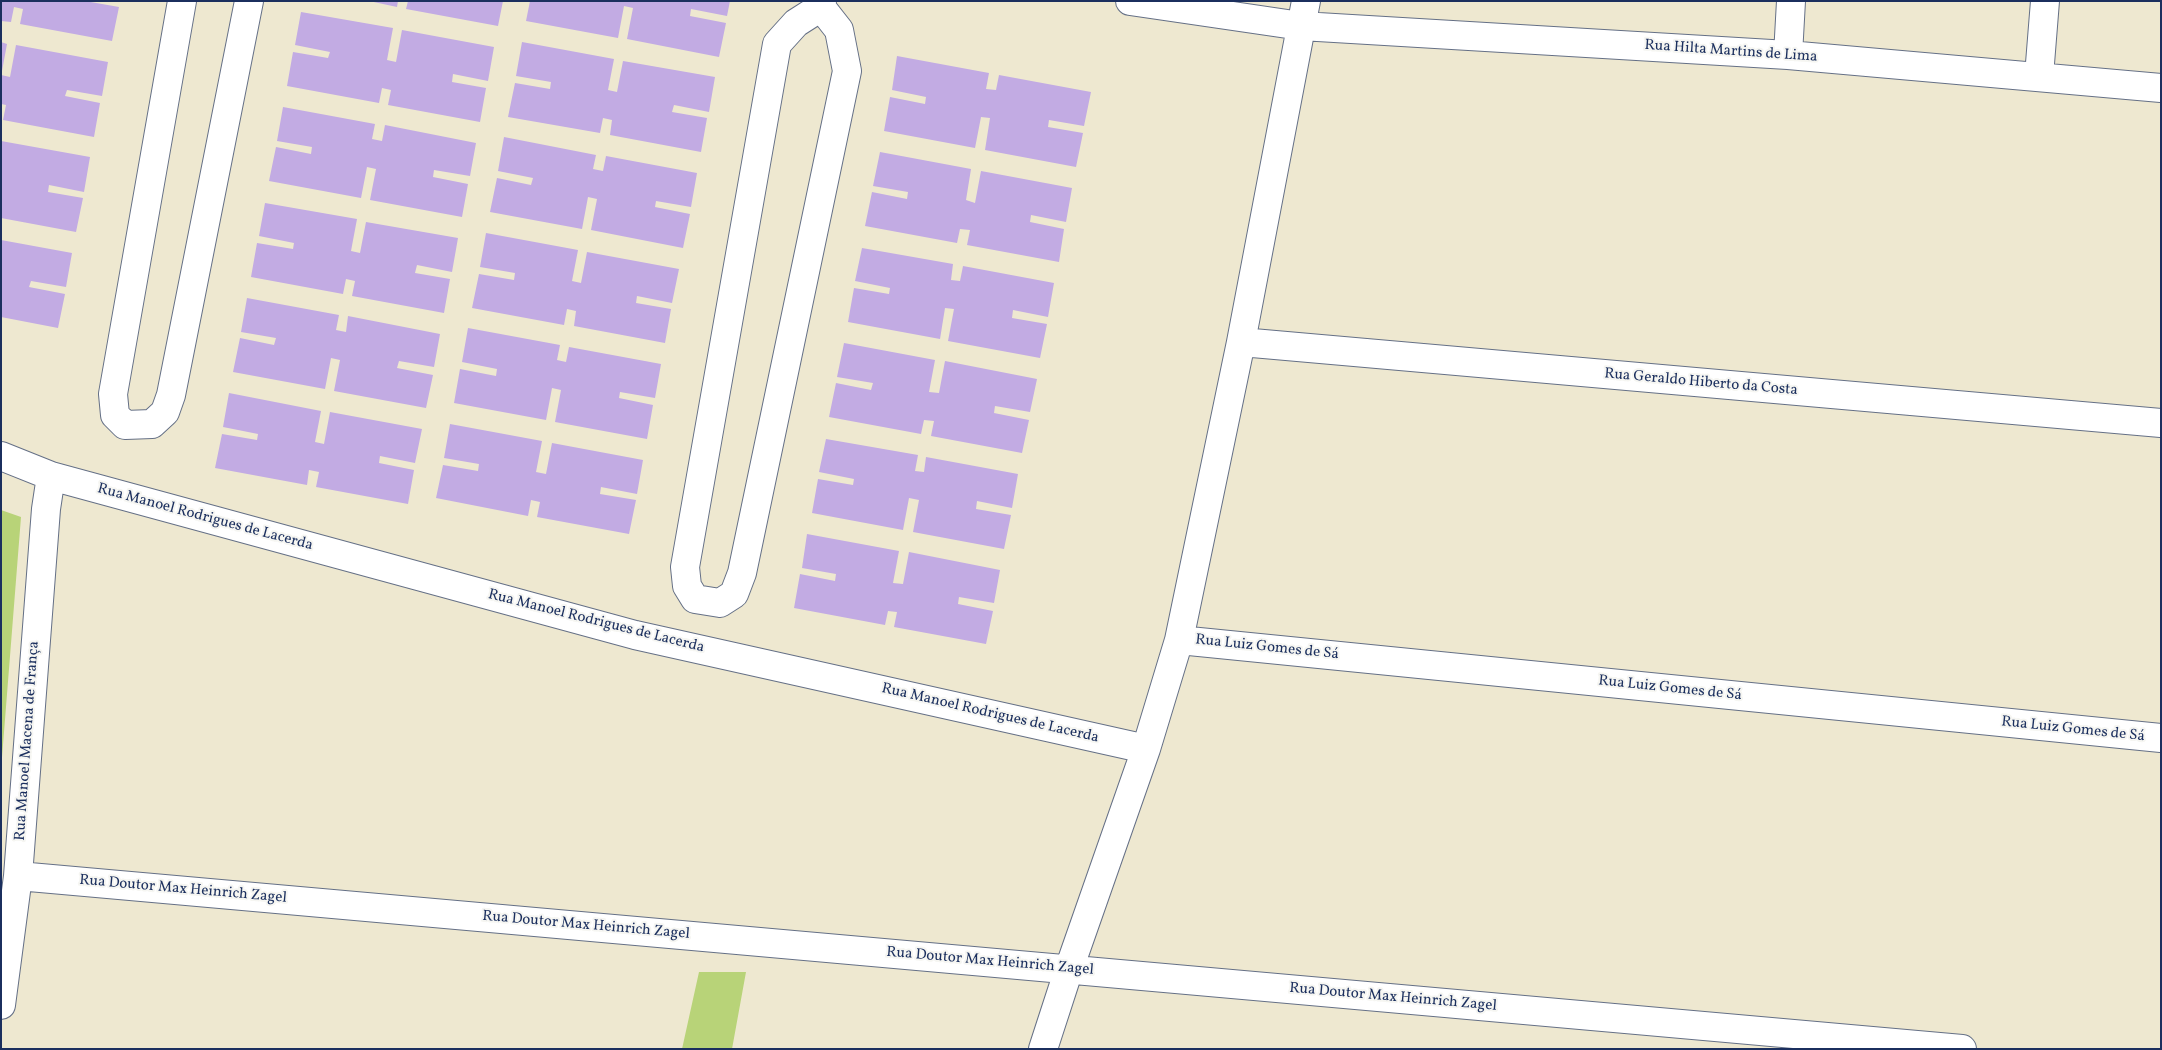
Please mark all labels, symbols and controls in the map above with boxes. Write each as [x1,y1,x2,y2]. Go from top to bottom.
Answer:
street label: Rua Hilta Martins de Lima [1644,37,1818,67]
street label: Rua Geraldo Hiberto da Costa [1603,366,1799,400]
street label: Rua Manoel Rodrigues de Lacerda [95,481,315,555]
street label: Rua Manoel Rodrigues de Lacerda [486,586,706,658]
street label: Rua Luiz Gomes de Sá [1194,632,1340,664]
street label: Rua Manoel Macena de França [12,640,44,842]
street label: Rua Luiz Gomes de Sá [1597,673,1743,705]
street label: Rua Manoel Rodrigues de Lacerda [880,680,1100,748]
street label: Rua Luiz Gomes de Sá [2000,714,2146,746]
street label: Rua Doutor Max Heinrich Zagel [79,872,287,908]
street label: Rua Doutor Max Heinrich Zagel [482,908,690,944]
street label: Rua Doutor Max Heinrich Zagel [886,944,1094,980]
street label: Rua Doutor Max Heinrich Zagel [1289,980,1497,1016]

